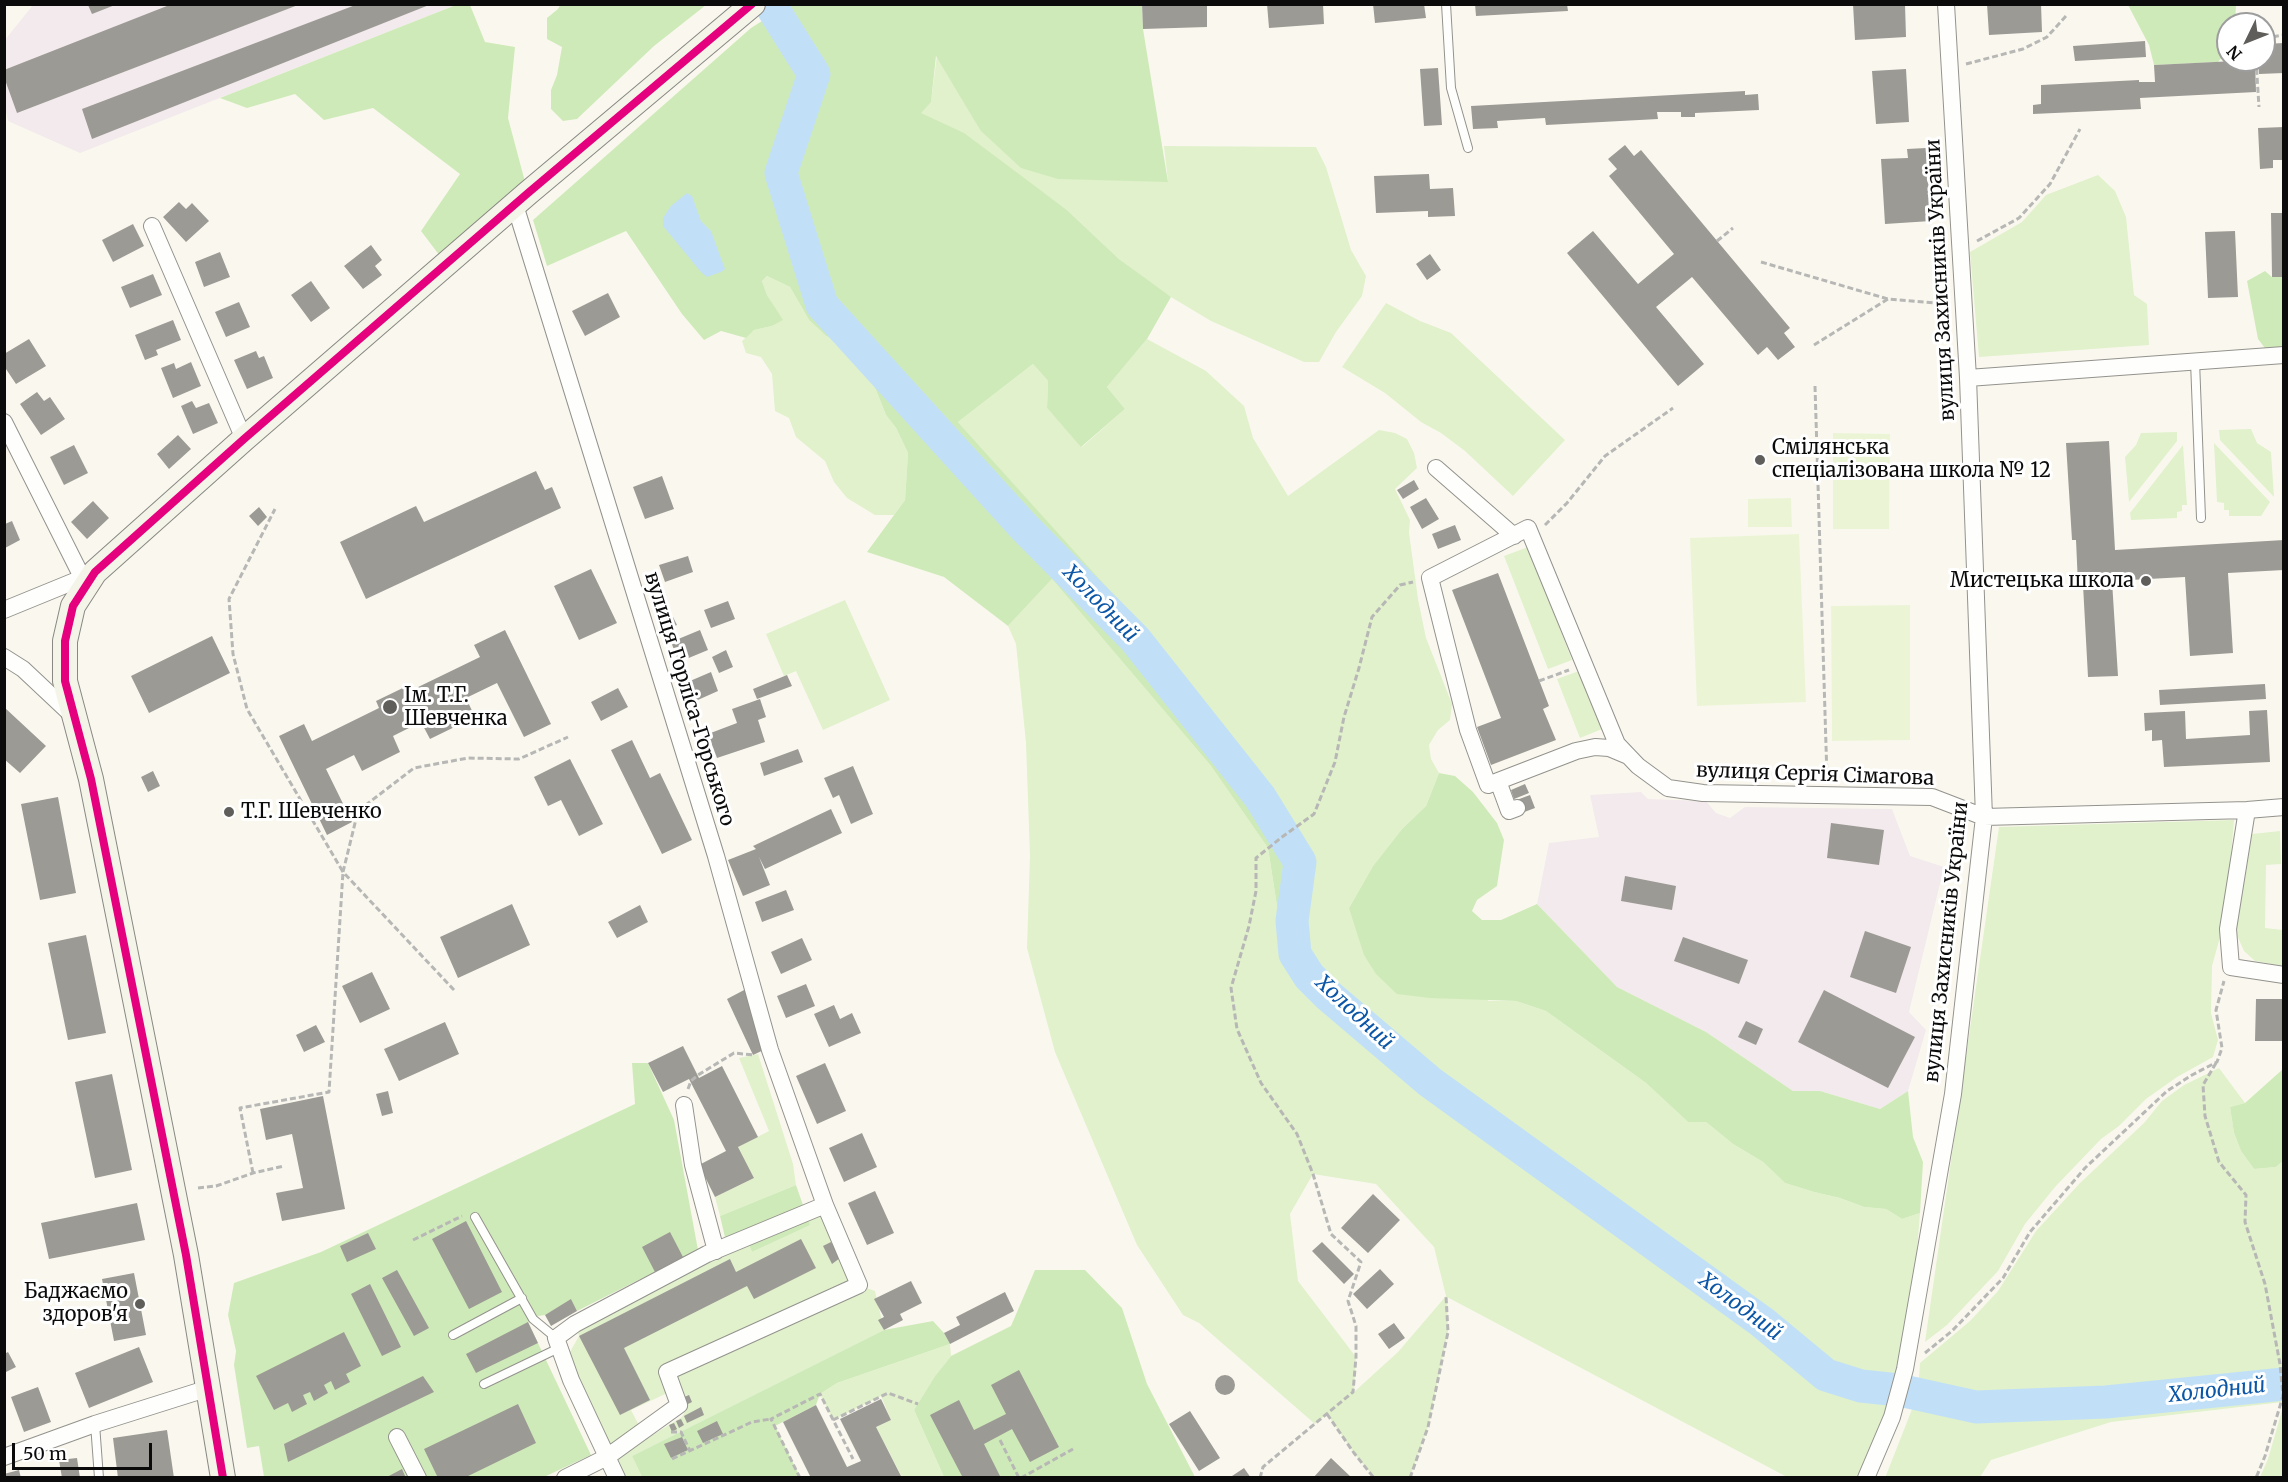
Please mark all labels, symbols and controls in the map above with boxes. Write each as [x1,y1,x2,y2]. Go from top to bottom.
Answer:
north arrow [2216,12,2276,72]
text: N [2223,41,2246,64]
street label: вулиця Захисників України [1922,138,1960,422]
place label: Смілянська спеціалізована школа № 12 [1772,436,2051,483]
marker: Смілянська спеціалізована школа № 12 [1753,453,1767,467]
water label: Холодний [1057,560,1143,648]
street label: вулиця Горліса-Горського [639,569,739,829]
place label: Мистецька школа [1950,569,2134,593]
marker: Мистецька школа [2139,574,2153,588]
place label: Ім. Т.Г. Шевченка [404,684,508,731]
marker: Ім. Т.Г. Шевченка [381,698,399,716]
street label: вулиця Сергія Сімагова [1695,759,1935,791]
place label: Т.Г. Шевченко [241,800,382,824]
street label: вулиця Захисників України [1920,800,1974,1084]
marker: Т.Г. Шевченко [222,805,236,819]
water label: Холодний [1310,971,1398,1055]
water label: Холодний [1693,1268,1787,1346]
place label: Баджаємо здоров'я [24,1280,128,1327]
marker: Баджаємо здоров'я [133,1297,147,1311]
water label: Холодний [2167,1373,2267,1409]
scale bar [15,1431,154,1469]
text: 50 m [23,1442,67,1465]

